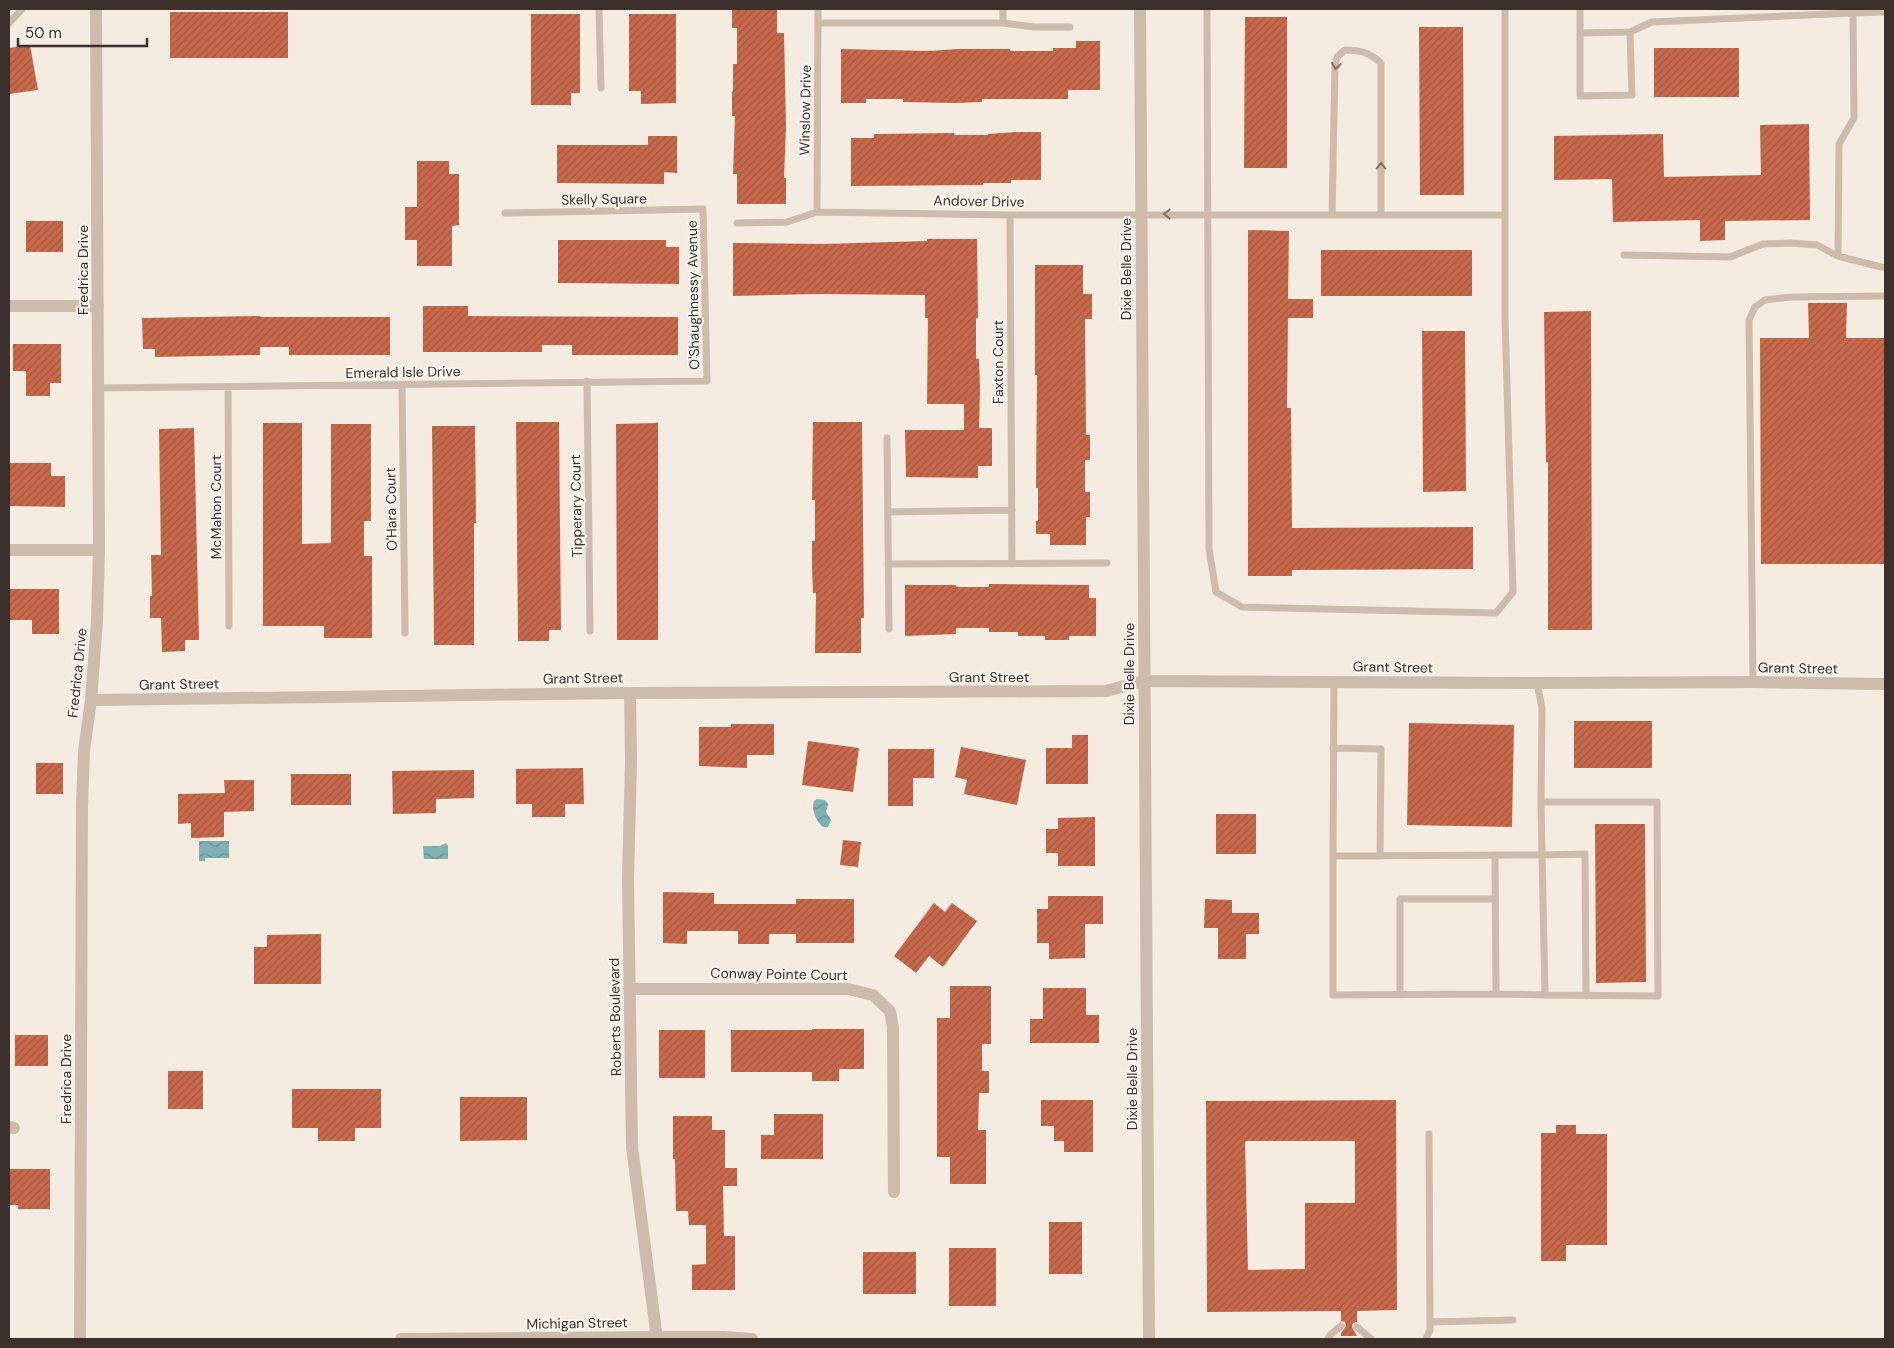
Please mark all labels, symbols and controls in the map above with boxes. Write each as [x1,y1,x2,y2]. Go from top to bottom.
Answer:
scale bar [18,15,146,47]
text: 50 m [25,23,62,43]
one-way arrow [1331,63,1342,71]
street label: Winslow Drive [795,64,815,156]
one-way arrow [1376,161,1386,169]
street label: Skelly Square [561,189,647,209]
street label: Andover Drive [933,191,1025,211]
one-way arrow [1163,209,1170,219]
street label: Dixie Belle Drive [1117,218,1135,320]
street label: O'Shaughnessy Avenue [683,220,703,370]
street label: Fredrica Drive [74,225,92,315]
street label: Faxton Court [989,320,1007,404]
street label: Emerald Isle Drive [345,362,461,382]
street label: Tipperary Court [566,454,586,558]
street label: McMahon Court [207,455,225,559]
street label: O'Hara Court [381,467,401,551]
street label: Dixie Belle Drive [1120,623,1138,725]
street label: Fredrica Drive [63,627,91,719]
street label: Grant Street [1353,657,1433,677]
street label: Grant Street [1758,658,1838,678]
street label: Grant Street [543,668,623,688]
street label: Grant Street [949,668,1029,686]
street label: Grant Street [139,674,219,694]
street label: Roberts Boulevard [605,958,625,1076]
street label: Conway Pointe Court [710,964,848,984]
street label: Dixie Belle Drive [1123,1028,1141,1130]
street label: Fredrica Drive [57,1034,75,1124]
street label: Michigan Street [526,1313,628,1333]

